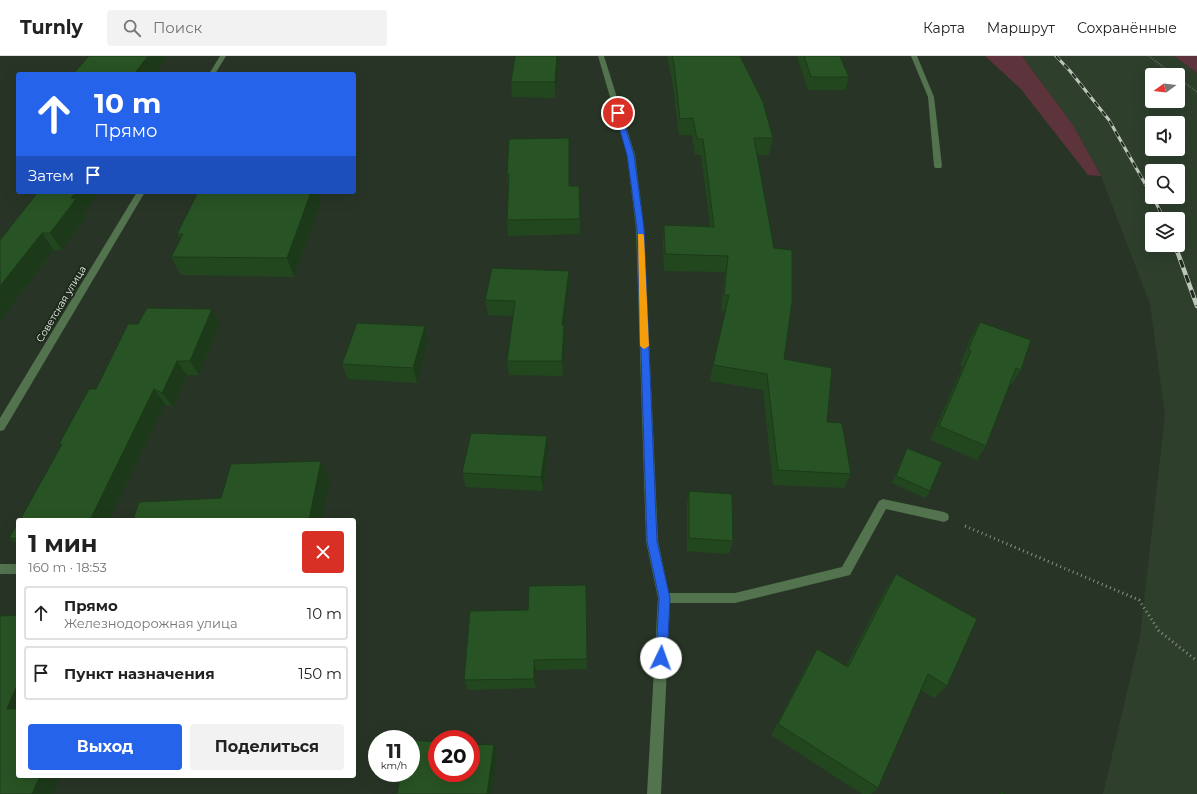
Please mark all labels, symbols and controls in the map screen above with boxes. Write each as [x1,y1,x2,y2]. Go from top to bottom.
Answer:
search box [107,10,387,46]
text: Turnly [20,16,83,39]
icon: search [121,17,143,39]
text: Поиск [153,18,202,37]
text: Карта [923,19,965,37]
text: Маршрут [987,19,1055,37]
text: Сохранённые [1077,19,1177,37]
north arrow [1145,68,1185,108]
map controls [1145,68,1185,252]
text: 10 m [94,86,161,120]
icon: ahead [28,88,80,140]
pin [601,96,635,130]
icon: arrive [607,102,629,124]
button: sound [1145,116,1185,156]
text: Прямо [94,120,157,142]
icon: arrive [82,164,104,186]
button: search [1145,164,1185,204]
text: Затем [28,166,74,185]
button: layers [1145,212,1185,252]
street label: Советская улица [33,263,89,345]
text: 1 мин [28,529,97,558]
button: close [302,531,344,573]
text: 160 m · 18:53 [28,559,107,575]
text: Прямо [64,596,118,615]
icon: ahead [30,602,52,624]
text: 10 m [307,604,342,623]
text: Железнодорожная улица [64,615,238,631]
position arrow [640,637,682,679]
icon: arrive [30,662,52,684]
text: Пункт назначения [64,664,215,683]
text: 150 m [298,664,342,683]
button: Выход [28,724,182,770]
button: Поделиться [190,724,344,770]
speed limit sign: 20 [428,730,480,782]
text: 11 [386,739,402,763]
text: km/h [381,759,407,772]

